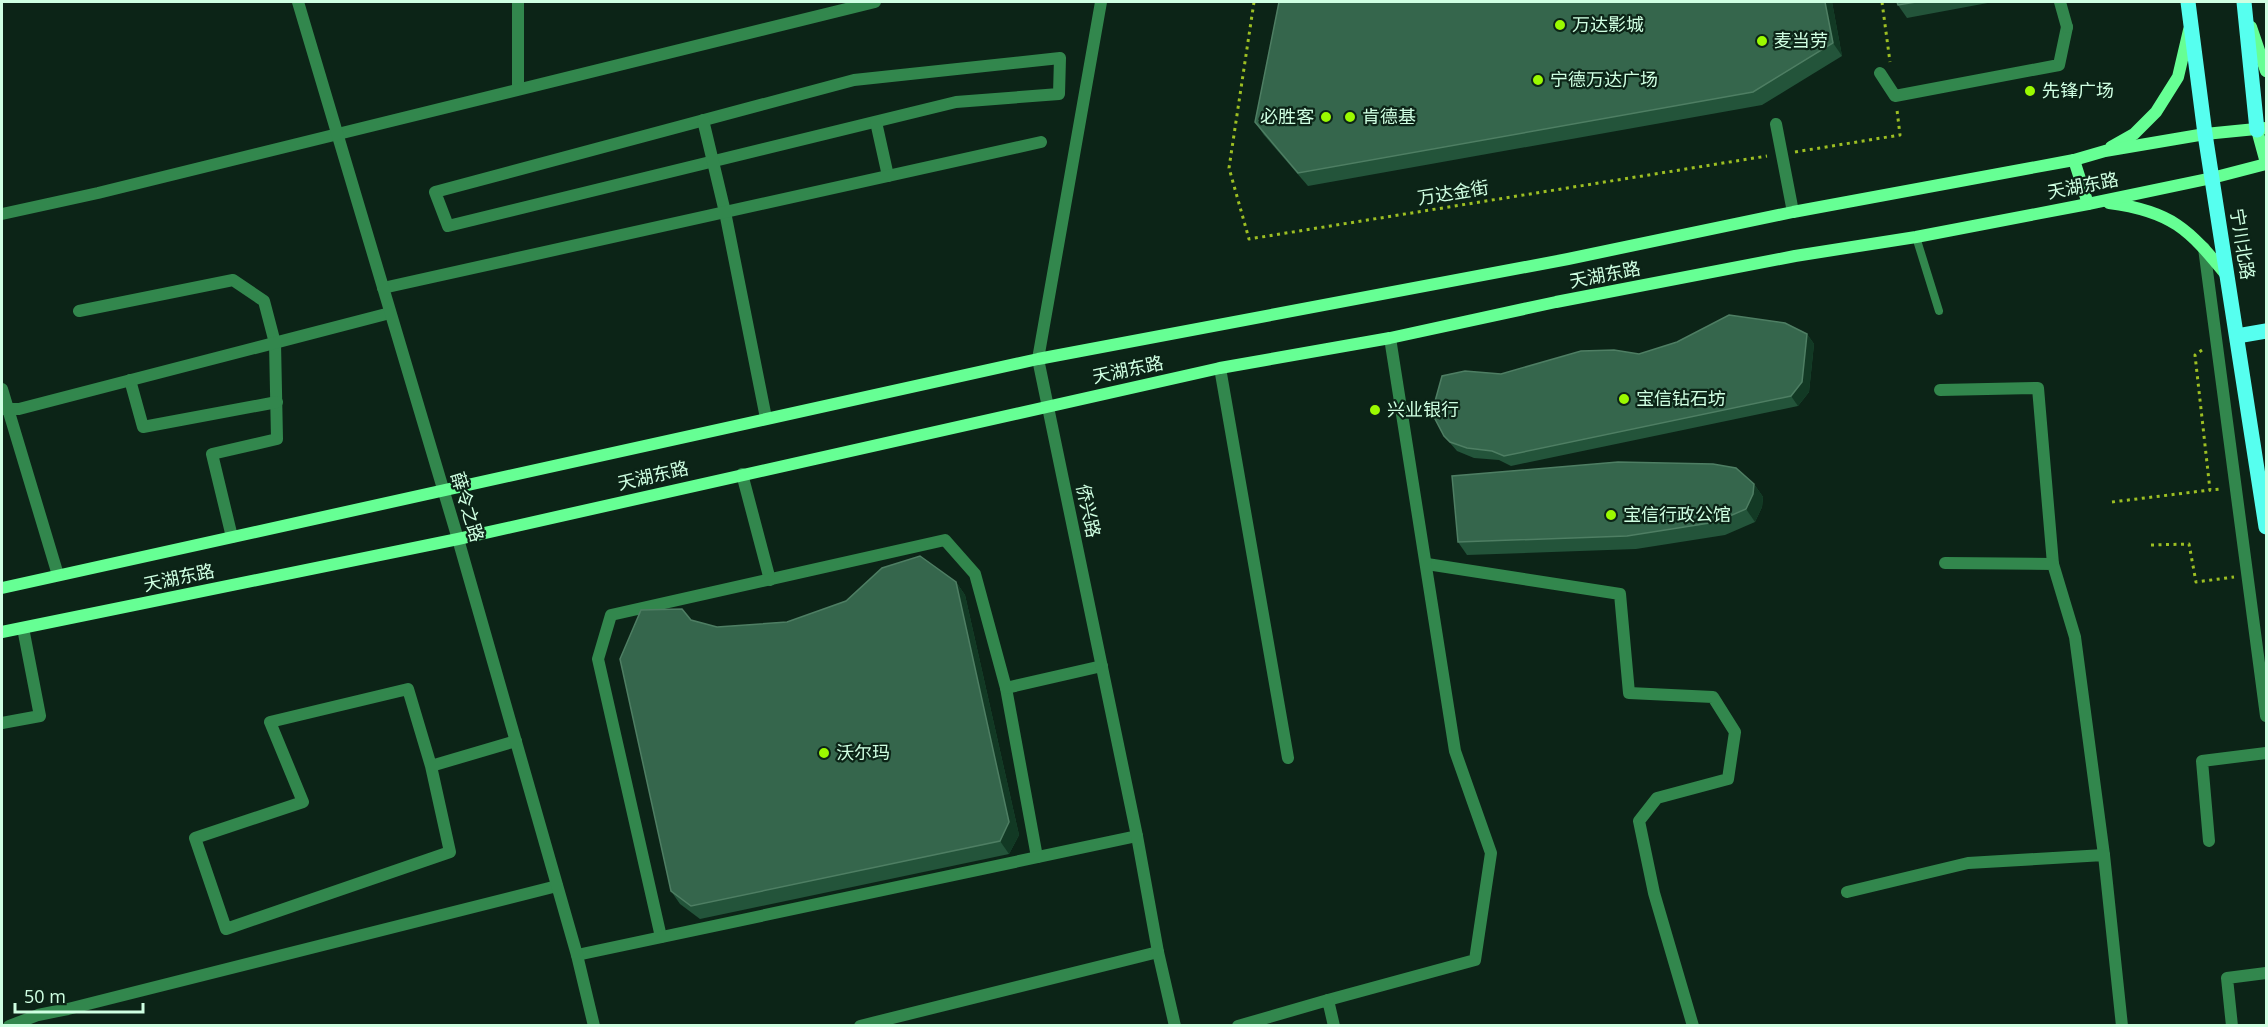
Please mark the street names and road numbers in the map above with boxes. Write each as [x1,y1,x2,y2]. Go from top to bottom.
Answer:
street label: 天湖东路 [2045,166,2120,204]
street label: 万达金街 [1415,175,1490,209]
street label: 宁川北路 [2226,206,2260,281]
street label: 天湖东路 [1567,255,1642,293]
street label: 天湖东路 [1090,350,1166,388]
street label: 天湖东路 [615,455,691,495]
street label: 薛令之路 [446,469,490,545]
street label: 侨兴路 [1072,482,1106,540]
street label: 天湖东路 [141,558,217,596]

